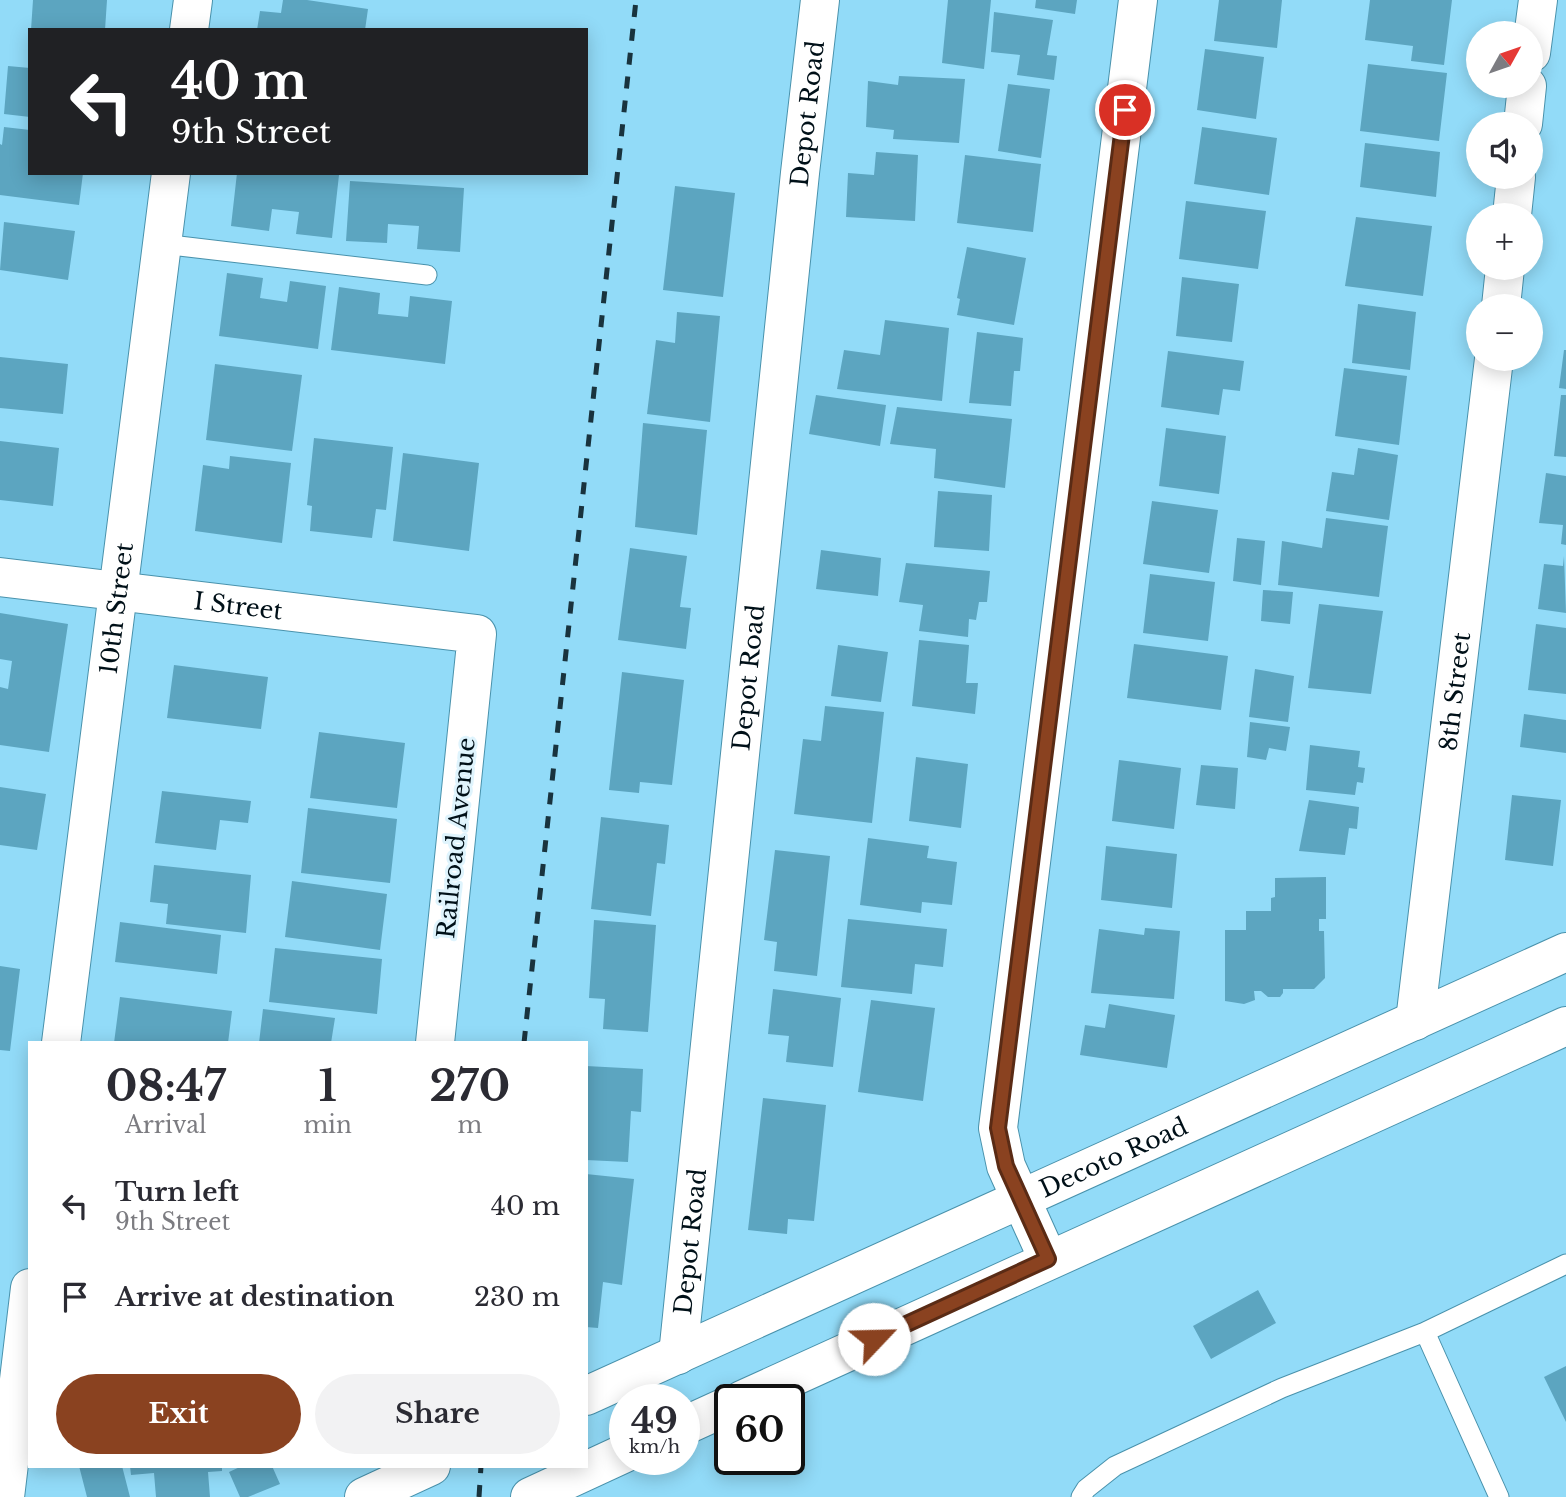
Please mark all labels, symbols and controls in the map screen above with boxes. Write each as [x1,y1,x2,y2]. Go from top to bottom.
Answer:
north arrow [1466,21,1544,98]
map controls [1466,21,1543,371]
street label: Depot Road [784,39,830,188]
text: 40 m [171,51,308,112]
icon: left [56,56,147,147]
pin [1095,80,1155,140]
icon: arrive [1106,91,1144,129]
text: 9th Street [171,112,331,152]
button: sound [1466,112,1543,189]
button: + [1466,203,1543,280]
button: − [1466,294,1543,371]
street label: 10th Street [93,541,139,676]
street label: I Street [192,586,284,625]
street label: Depot Road [726,603,770,752]
street label: 8th Street [1433,630,1476,752]
street label: Railroad Avenue [431,736,481,940]
text: 08:47 [106,1060,226,1112]
text: 1 [318,1060,337,1112]
text: 270 [430,1060,510,1112]
text: Arrival [125,1111,206,1139]
text: min [303,1111,352,1139]
text: m [458,1111,482,1139]
street label: Decoto Road [1035,1111,1192,1203]
street label: Depot Road [668,1167,712,1316]
text: Turn left [115,1176,239,1208]
icon: left [56,1187,94,1225]
text: 40 m [491,1190,560,1222]
text: 9th Street [115,1208,230,1236]
icon: arrive [56,1278,94,1316]
text: Arrive at destination [115,1281,395,1313]
text: 230 m [474,1281,560,1313]
position arrow [837,1302,911,1376]
button: Exit [56,1374,301,1454]
button: Share [315,1374,560,1454]
speed limit sign: 60 [714,1384,805,1475]
text: 49 [631,1399,678,1442]
text: km/h [629,1436,680,1458]

